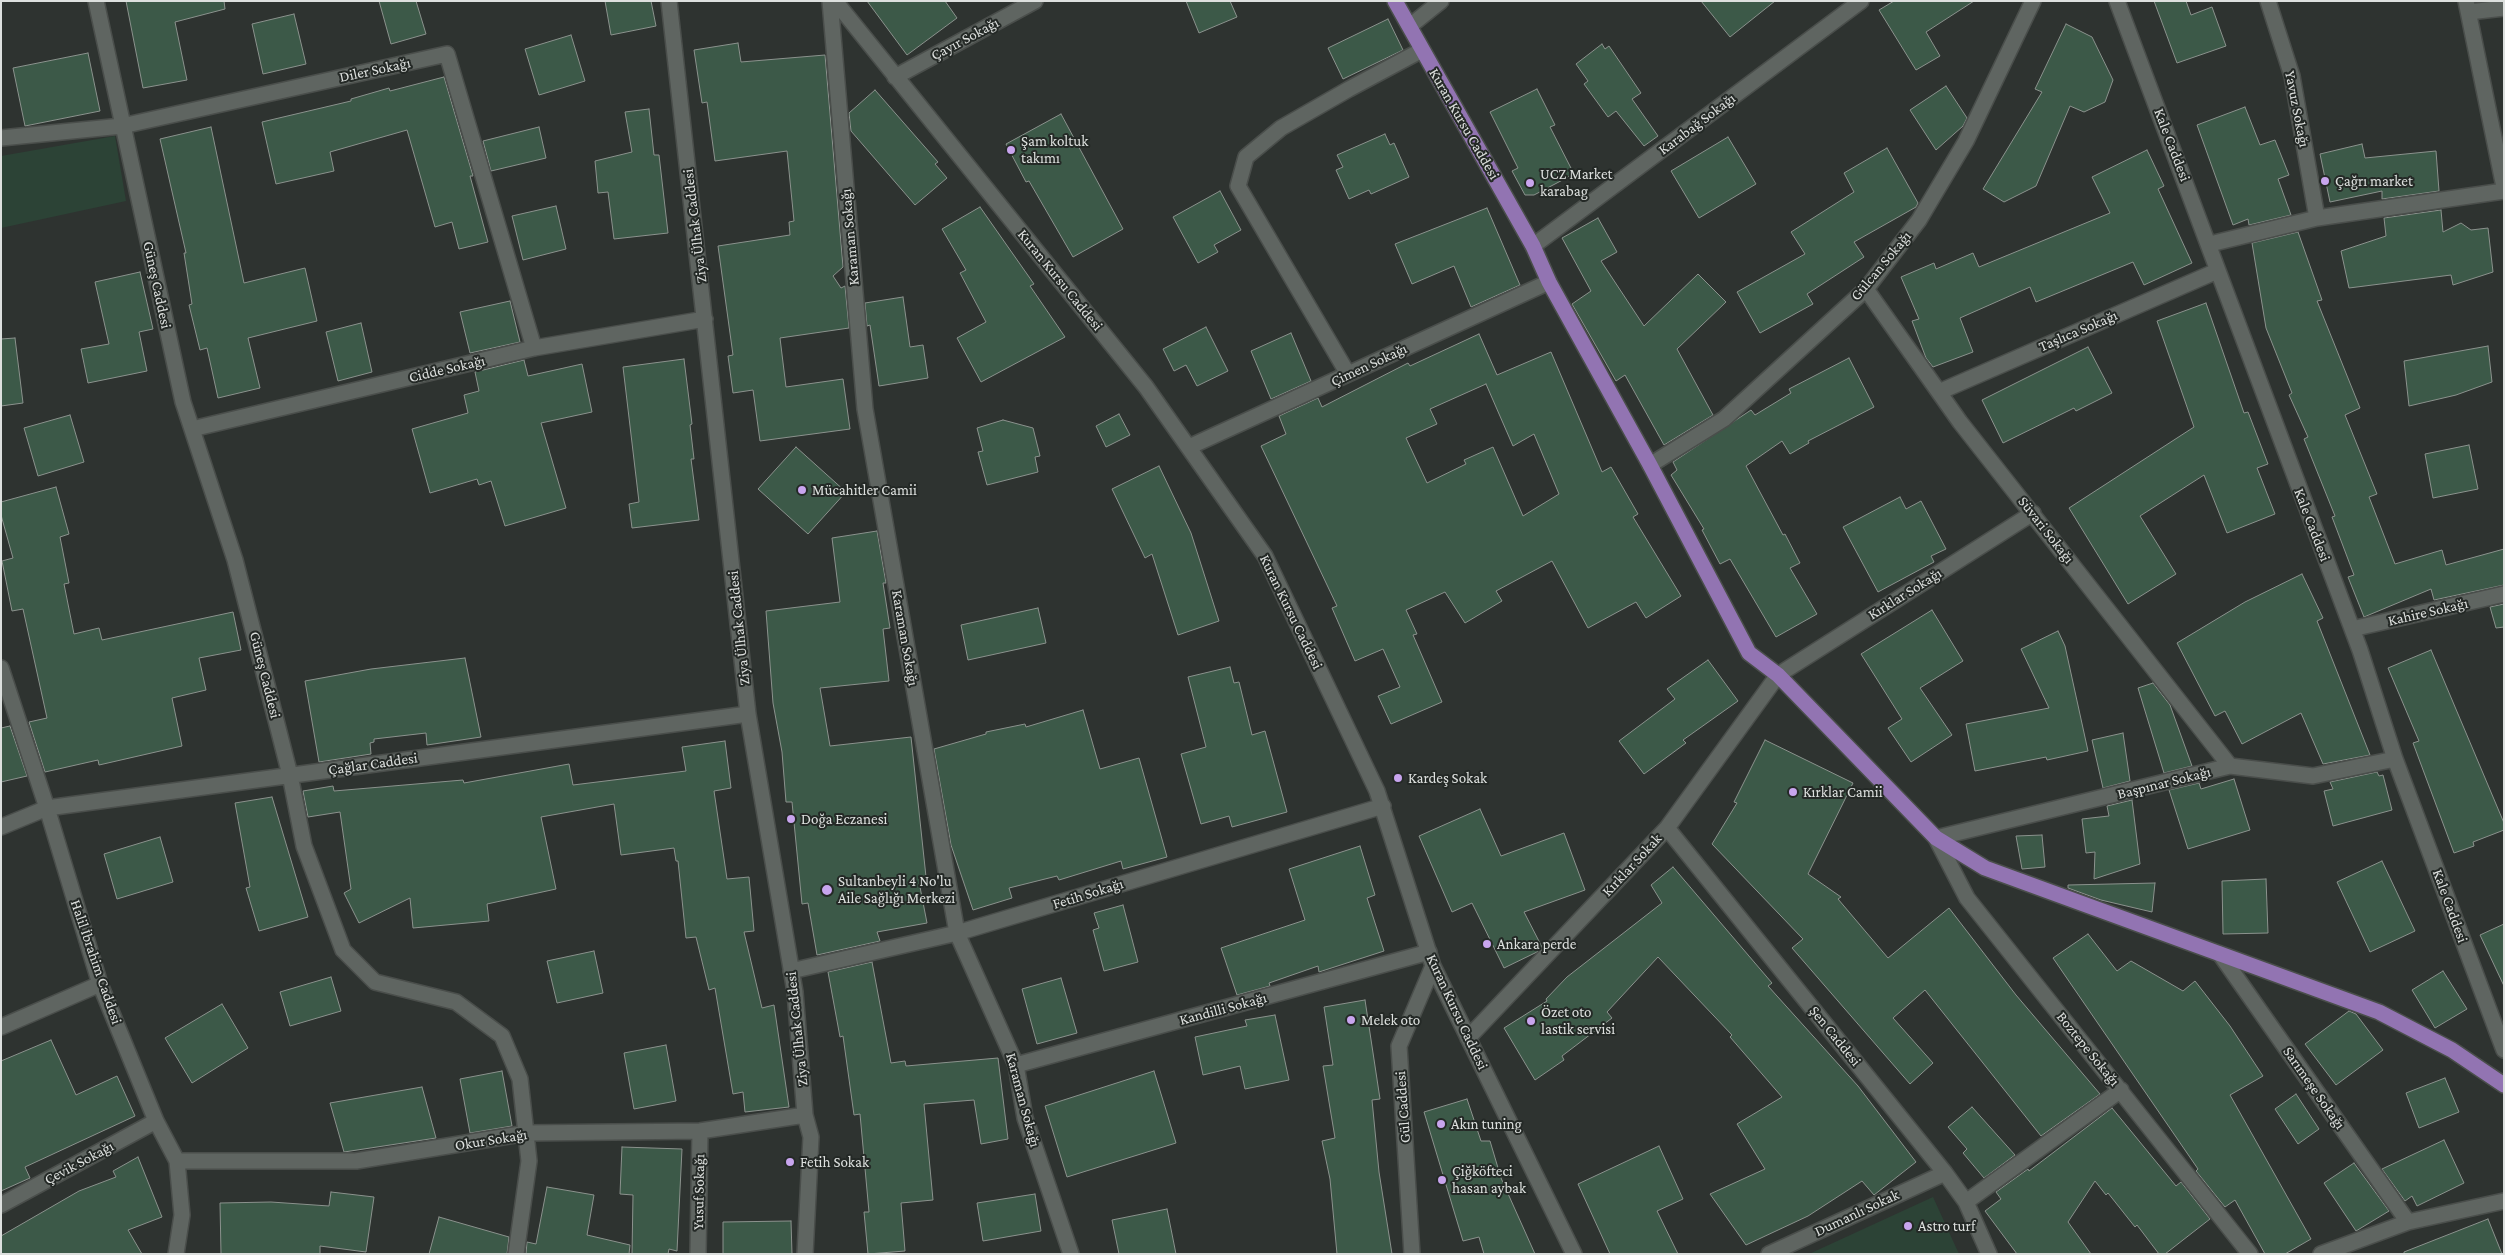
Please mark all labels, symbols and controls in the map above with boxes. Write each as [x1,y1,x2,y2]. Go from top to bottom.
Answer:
street label: Çayır Sokağı [928,14,1002,64]
street label: Diler Sokağı [338,54,412,86]
street label: Kuran Kursu Caddesi [1425,65,1503,183]
street label: Yavuz Sokağı [2281,69,2313,149]
street label: Karabağ Sokağı [1655,89,1739,159]
street label: Kale Caddesi [2150,106,2194,184]
place label: Şam koltuk takımı [1021,132,1088,167]
marker: Şam koltuk takımı [1005,144,1017,156]
place label: UCZ Market karabag [1540,165,1612,200]
street label: Ziya Ülhak Caddesi [679,168,711,284]
place label: Çağrı market [2335,172,2413,190]
marker: Çağrı market [2319,175,2331,187]
marker: UCZ Market karabag [1524,177,1536,189]
street label: Karaman Sokağı [837,188,863,286]
street label: Kuran Kursu Caddesi [1014,226,1106,334]
street label: Gülcan Sokağı [1847,228,1915,304]
street label: Güneş Caddesi [139,240,175,330]
street label: Taşlıca Sokağı [2036,306,2120,356]
street label: Çimen Sokağı [1328,340,1410,390]
street label: Cidde Sokağı [407,351,487,387]
place label: Mücahitler Camii [812,481,917,499]
marker: Mücahitler Camii [796,484,808,496]
street label: Kale Caddesi [2290,486,2334,564]
street label: Süvari Sokağı [2014,493,2078,567]
street label: Kuran Kursu Caddesi [1255,552,1327,672]
street label: Kırklar Sokağı [1865,564,1945,624]
street label: Ziya Ülhak Caddesi [724,570,754,686]
street label: Karaman Sokağı [888,589,922,687]
street label: Kahire Sokağı [2386,594,2470,630]
street label: Güneş Caddesi [246,630,284,720]
street label: Çağlar Caddesi [327,749,419,779]
street label: Başpınar Sokağı [2115,763,2213,803]
place label: Kardeş Sokak [1408,769,1487,787]
marker: Kardeş Sokak [1392,772,1404,784]
place label: Kırklar Camii [1803,783,1883,801]
marker: Kırklar Camii [1787,786,1799,798]
place label: Doğa Eczanesi [801,810,887,828]
marker: Doğa Eczanesi [785,813,797,825]
street label: Kırklar Sokak [1598,830,1666,900]
street label: Kale Caddesi [2428,867,2472,945]
place label: Sultanbeyli 4 No'lu Aile Sağlığı Merkezi [838,872,955,907]
street label: Fetih Sokağı [1050,875,1126,913]
marker: Sultanbeyli 4 No'lu Aile Sağlığı Merkezi [820,883,834,897]
street label: Halil İbrahim Caddesi [66,897,126,1027]
place label: Ankara perde [1497,935,1576,953]
marker: Ankara perde [1481,938,1493,950]
street label: Kuran Kursu Caddesi [1422,951,1492,1073]
street label: Ziya Ülhak Caddesi [782,971,812,1087]
street label: Kandilli Sokağı [1177,989,1269,1029]
street label: Şen Caddesi [1805,1002,1865,1070]
place label: Özet oto lastik servisi [1541,1003,1615,1038]
street label: Boztepe Sokağı [2053,1008,2123,1090]
place label: Melek oto [1361,1011,1420,1029]
marker: Melek oto [1345,1014,1357,1026]
marker: Özet oto lastik servisi [1525,1015,1537,1027]
street label: Sarımeşe Sokağı [2279,1043,2349,1133]
street label: Karaman Sokağı [1002,1051,1044,1149]
street label: Gül Caddesi [1392,1070,1414,1144]
place label: Akın tuning [1451,1115,1522,1133]
marker: Akın tuning [1435,1118,1447,1130]
street label: Okur Sokağı [454,1125,528,1155]
street label: Çevik Sokağı [41,1137,117,1189]
place label: Fetih Sokak [800,1153,869,1171]
street label: Yusuf Sokağı [689,1154,709,1230]
marker: Fetih Sokak [784,1156,796,1168]
place label: Çiğköfteci hasan aybak [1452,1162,1526,1197]
marker: Çiğköfteci hasan aybak [1436,1174,1448,1186]
street label: Dumanlı Sokak [1812,1186,1902,1240]
place label: Astro turf [1918,1217,1975,1235]
marker: Astro turf [1902,1220,1914,1232]

